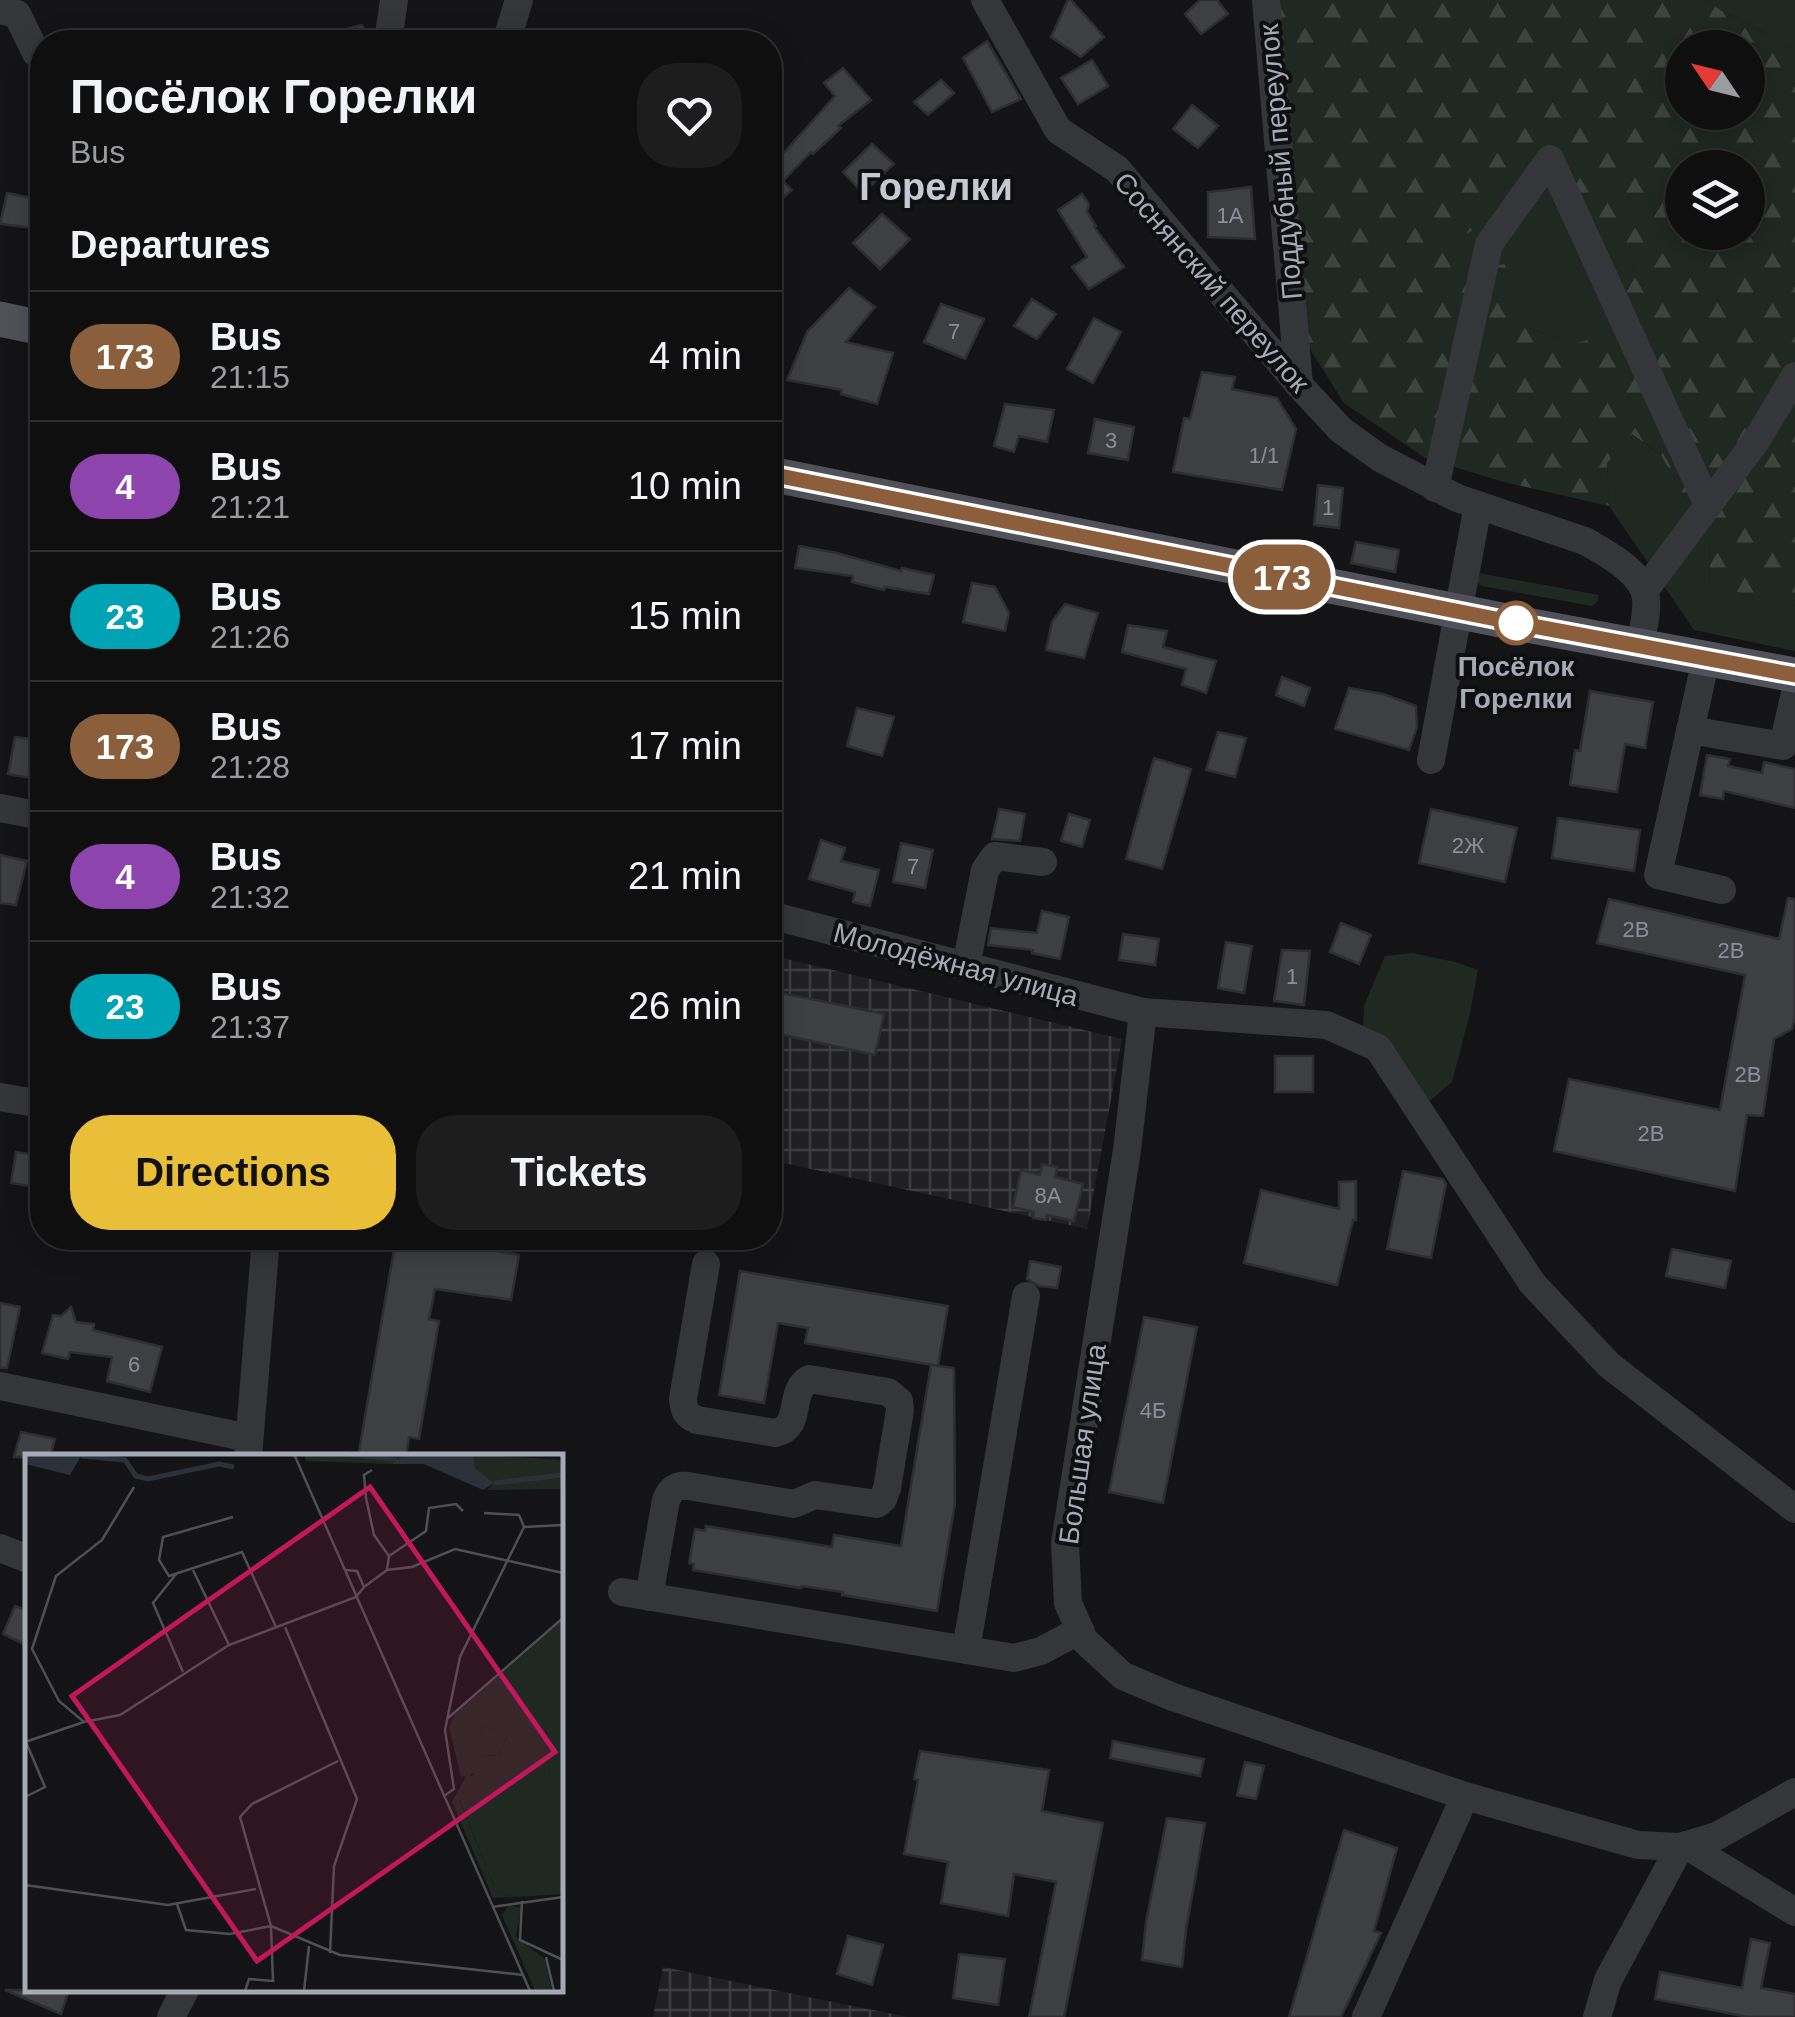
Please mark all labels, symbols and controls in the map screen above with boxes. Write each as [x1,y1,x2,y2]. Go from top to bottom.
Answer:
street label: Поддубный переулок [1253,22,1308,301]
north arrow [1665,30,1765,130]
map controls [1665,30,1765,250]
button: heart [637,63,742,168]
text: Посёлок Горелки [70,70,477,123]
text: Bus [70,134,125,170]
button: layers [1665,150,1765,250]
district label: Горелки [859,166,1013,208]
street label: Соснянский переулок [1108,166,1316,399]
house number: 1А [1217,203,1244,228]
text: Departures [70,224,271,266]
text: Bus [210,316,282,358]
house number: 7 [948,319,960,344]
text: 4 min [649,335,742,377]
text: 173 [96,337,154,376]
text: 21:15 [210,359,290,395]
house number: 3 [1105,428,1117,453]
house number: 1/1 [1249,443,1279,468]
text: Bus [210,446,282,488]
text: 10 min [628,465,742,507]
text: 4 [115,467,135,506]
text: 21:21 [210,489,290,525]
house number: 1 [1322,495,1334,520]
line badge: 173 [1224,544,1340,610]
text: 173 [1253,558,1311,597]
text: Bus [210,576,282,618]
text: 15 min [628,595,742,637]
text: 23 [106,597,144,636]
marker: Посёлок Горелки [1495,602,1537,644]
text: 21:26 [210,619,290,655]
place label: Посёлок Горелки [1458,651,1575,714]
text: Bus [210,706,282,748]
text: 17 min [628,725,742,767]
text: 173 [96,727,154,766]
text: 21:28 [210,749,290,785]
house number: 2Ж [1452,833,1485,858]
text: Bus [210,836,282,878]
house number: 7 [907,854,919,879]
text: 21 min [628,855,742,897]
text: 4 [115,857,135,896]
text: 21:32 [210,879,290,915]
street label: Молодёжная улица [830,917,1082,1012]
house number: 2В [1623,917,1649,942]
house number: 2В [1718,938,1744,963]
house number: 1 [1286,964,1298,989]
text: Bus [210,966,282,1008]
text: 26 min [628,985,742,1027]
text: 23 [106,987,144,1026]
text: 21:37 [210,1009,290,1045]
house number: 2В [1735,1062,1761,1087]
button: Directions [70,1115,396,1230]
button: Tickets [416,1115,742,1230]
house number: 2В [1638,1121,1664,1146]
house number: 8А [1035,1183,1062,1208]
street label: Большая улица [1053,1341,1112,1546]
house number: 6 [128,1352,140,1377]
house number: 4Б [1140,1398,1166,1423]
inset map [25,1454,562,1992]

